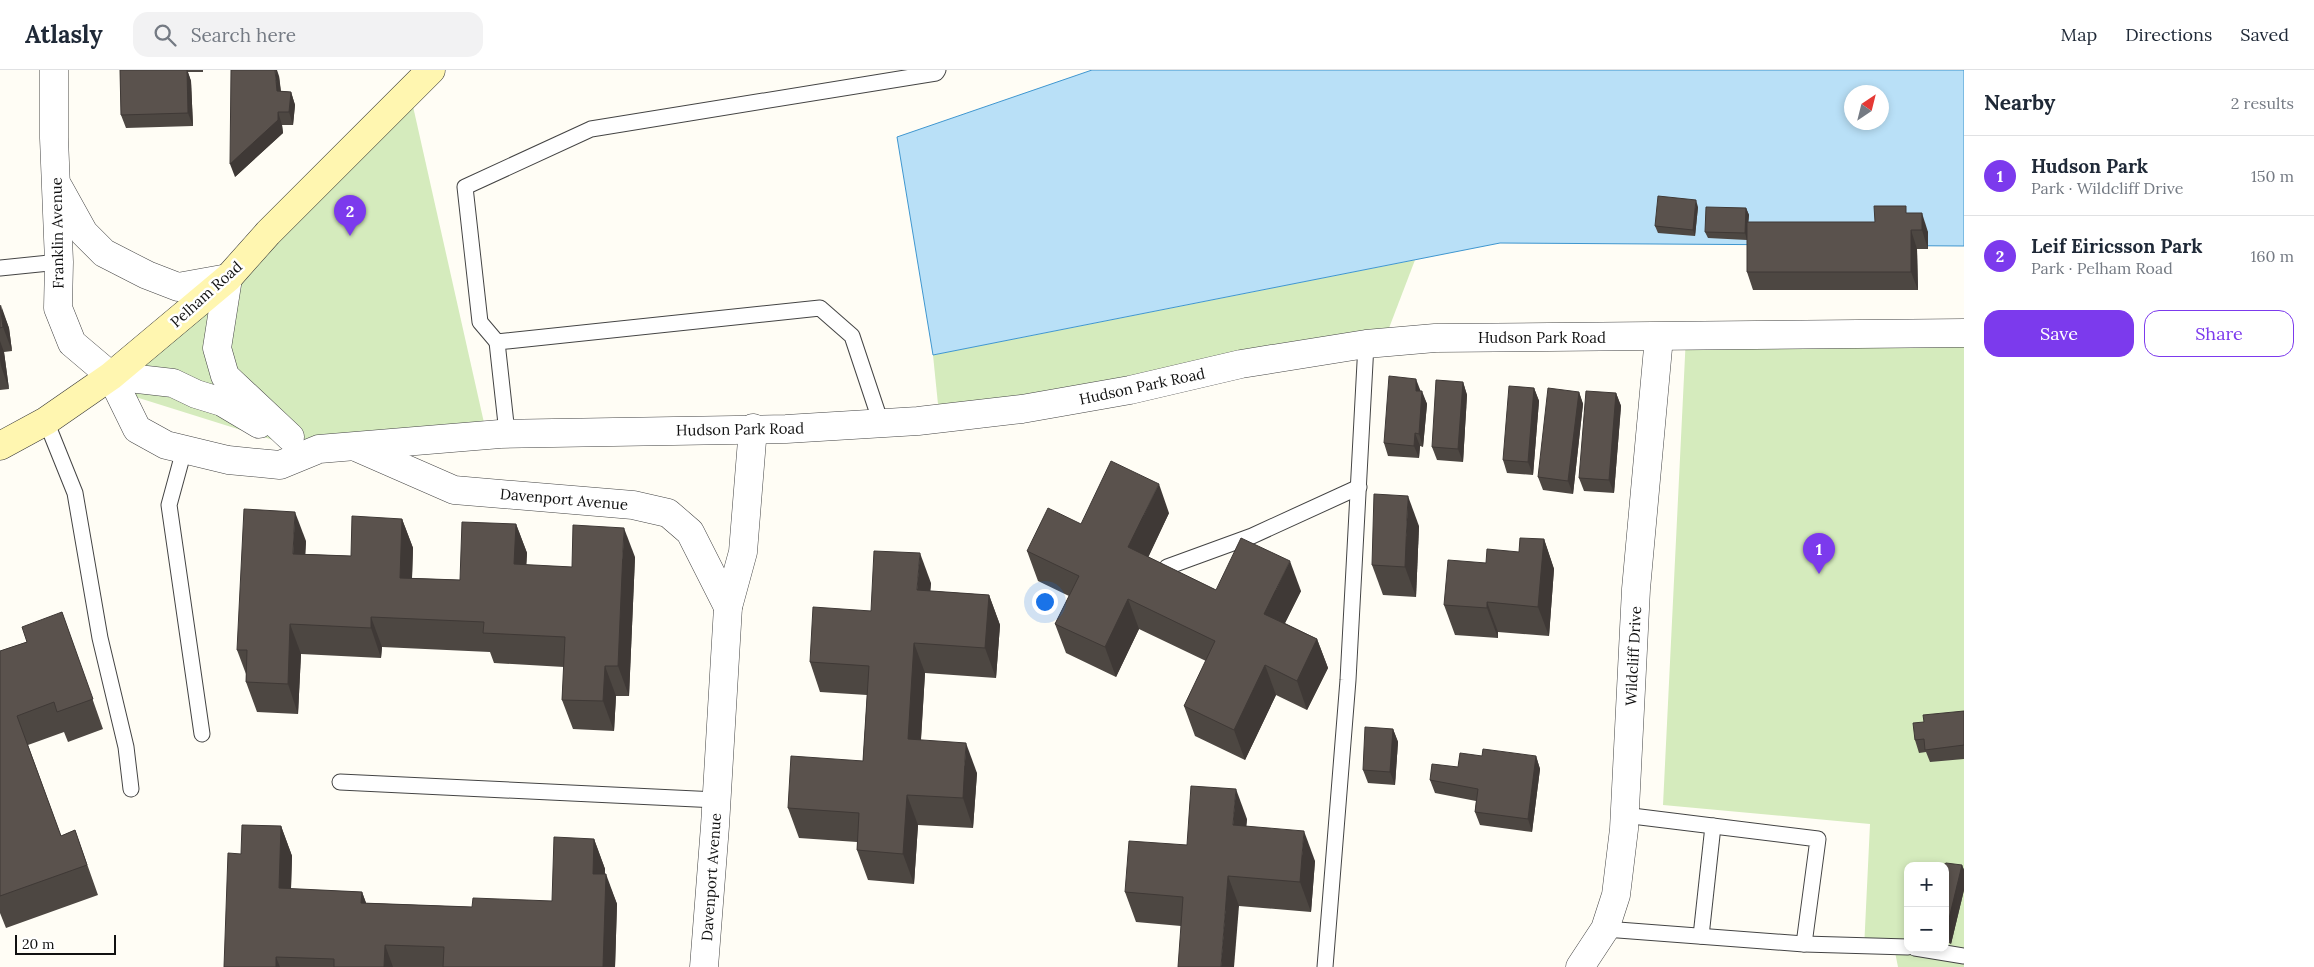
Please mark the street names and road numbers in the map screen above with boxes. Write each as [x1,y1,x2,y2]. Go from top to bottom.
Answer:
street label: Franklin Avenue [47,177,67,289]
street label: Pelham Road [166,257,246,331]
street label: Hudson Park Road [1478,328,1606,347]
street label: Hudson Park Road [1077,363,1207,409]
street label: Hudson Park Road [676,418,804,440]
street label: Davenport Avenue [499,484,629,514]
street label: Wildcliff Drive [1621,606,1645,706]
street label: Davenport Avenue [697,812,725,942]

